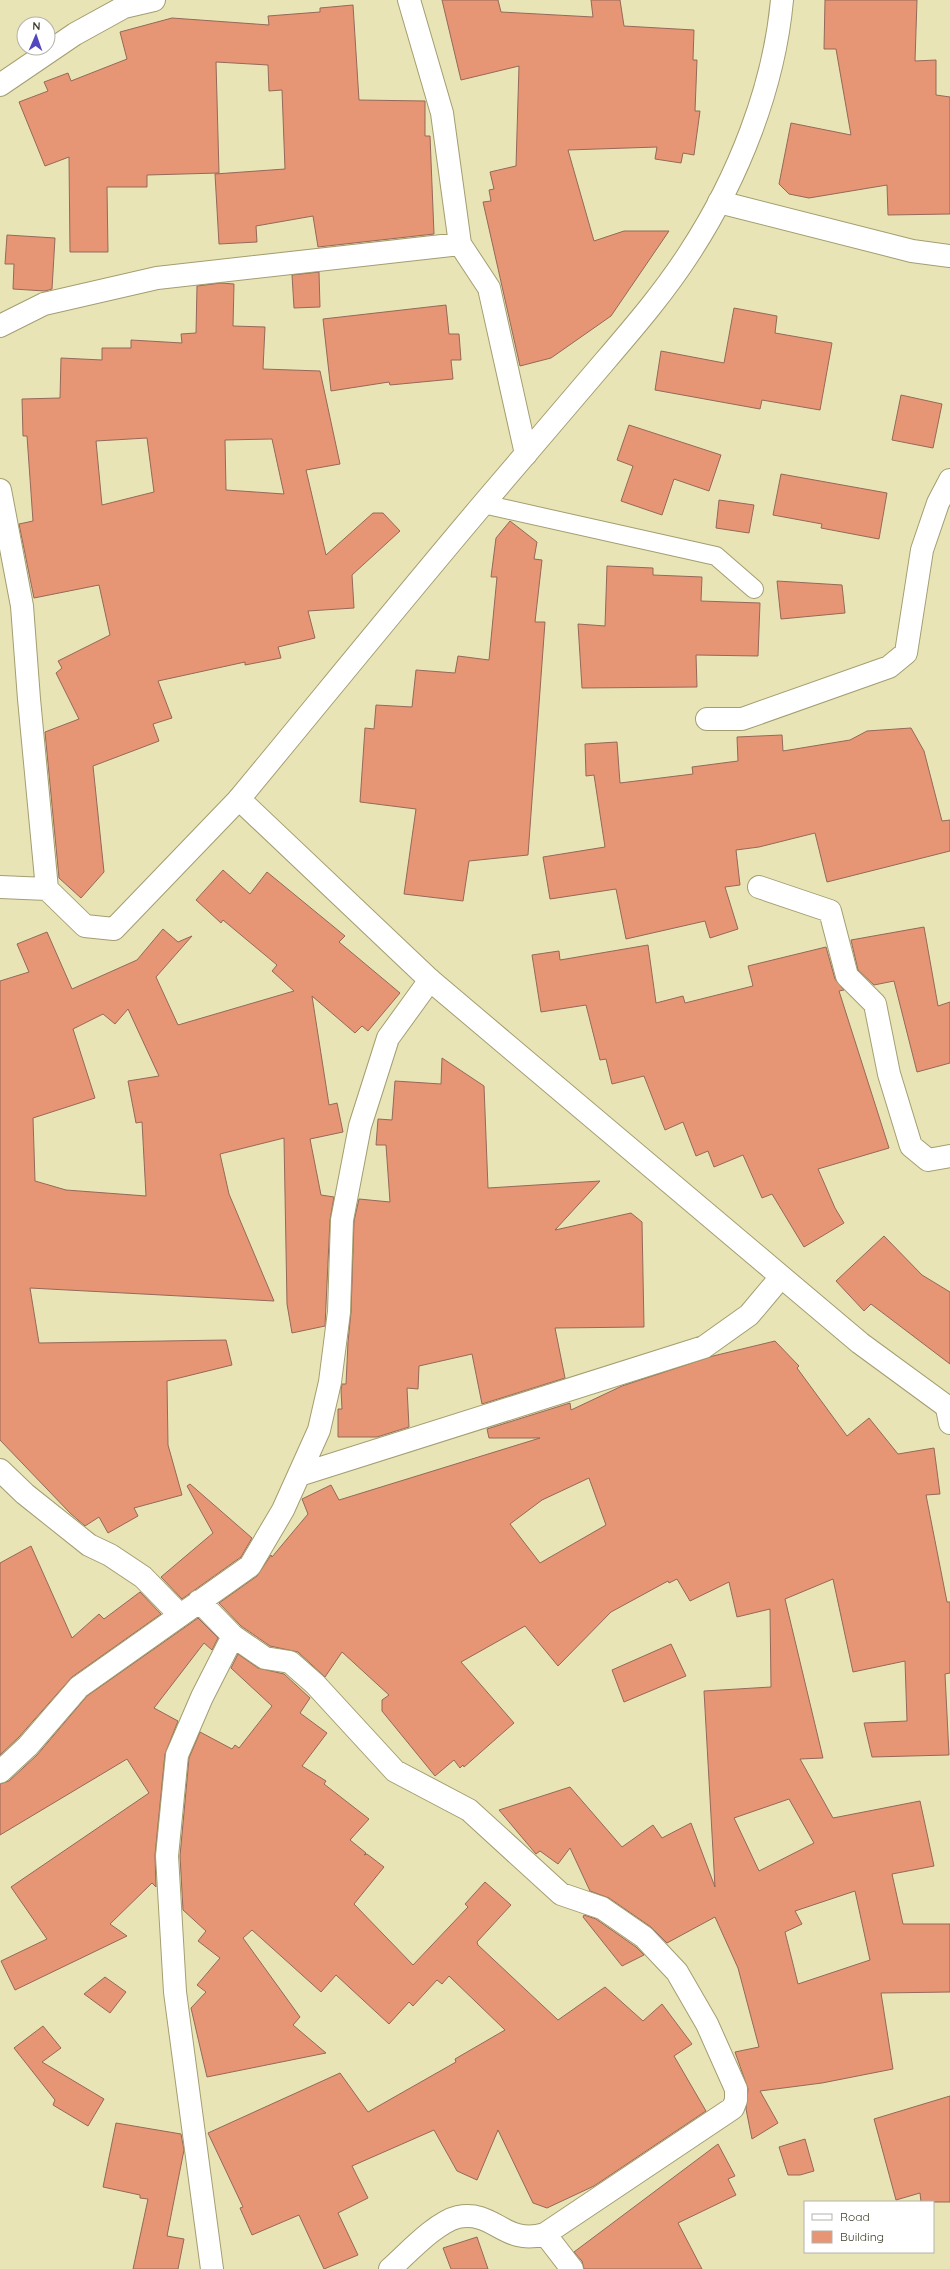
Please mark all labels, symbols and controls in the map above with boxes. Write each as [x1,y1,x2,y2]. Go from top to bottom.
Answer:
north arrow [16,16,56,56]
text: N [32,19,41,33]
legend [804,2201,934,2253]
text: Road [840,2209,870,2224]
text: Building [840,2229,884,2244]

